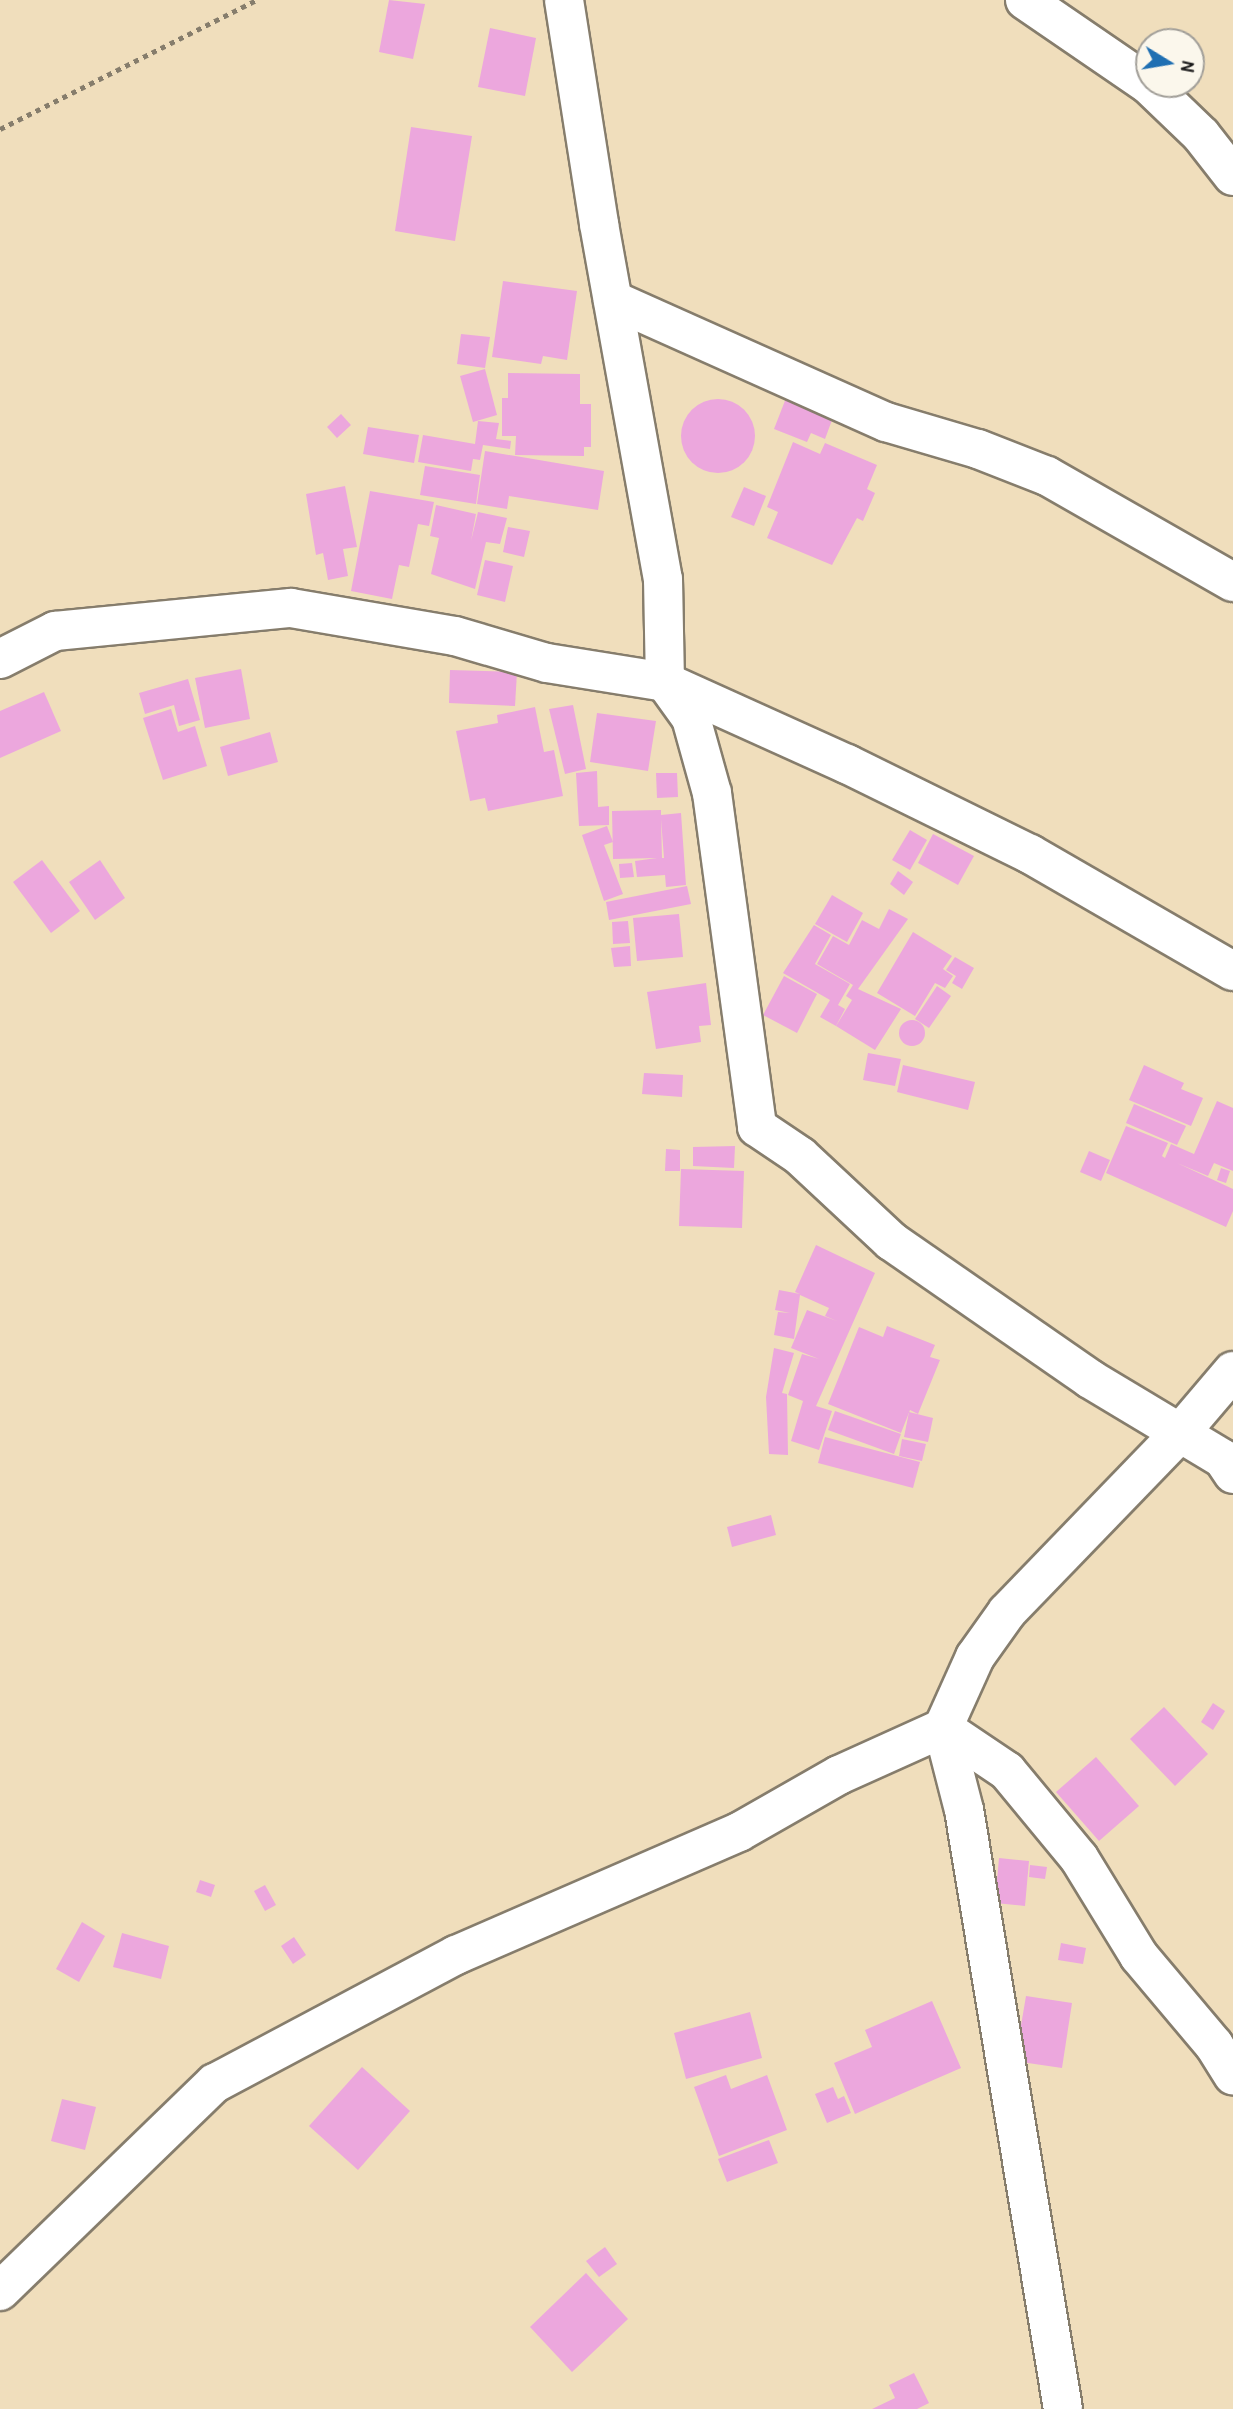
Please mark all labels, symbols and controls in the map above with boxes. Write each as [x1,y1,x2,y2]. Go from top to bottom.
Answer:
north arrow [1135,28,1205,98]
text: N [1175,59,1202,74]

